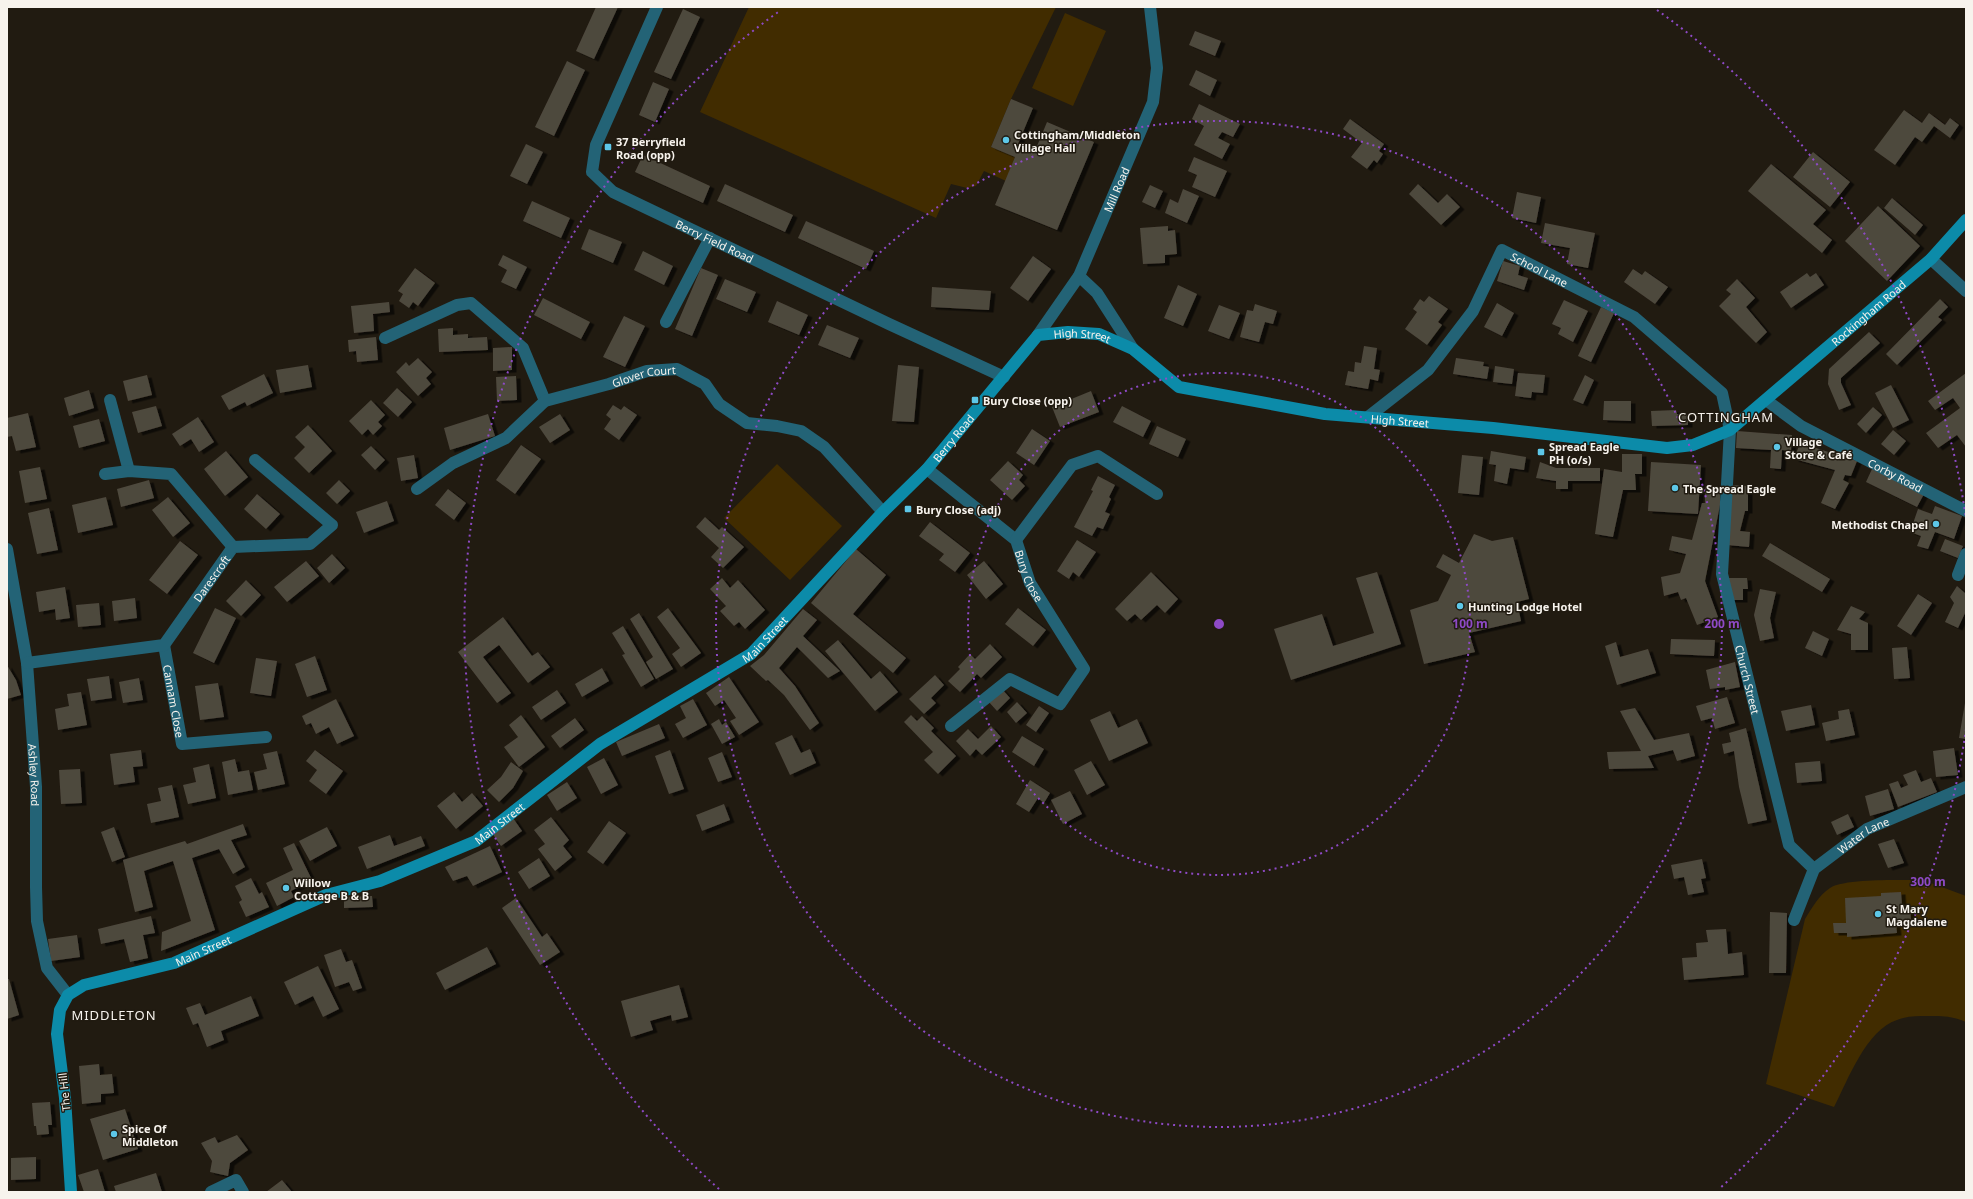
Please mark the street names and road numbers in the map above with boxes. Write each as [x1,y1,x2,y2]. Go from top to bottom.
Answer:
street label: Mill Road [1100,164,1132,214]
street label: Berry Field Road [673,216,756,266]
street label: School Lane [1508,248,1571,290]
street label: Rockingham Road [1828,276,1909,349]
street label: High Street [1053,324,1114,346]
street label: Glover Court [610,362,676,390]
street label: High Street [1370,410,1430,430]
street label: Berry Road [929,411,977,465]
street label: Corby Road [1866,454,1926,495]
street label: Bury Close [1012,548,1047,604]
street label: Darescroft [189,552,233,605]
street label: Main Street [739,612,790,665]
street label: Church Street [1732,643,1764,716]
street label: Cannam Close [160,663,188,739]
street label: Ashley Road [25,743,44,806]
street label: Main Street [471,799,527,847]
street label: Water Lane [1834,813,1891,856]
street label: Main Street [173,931,233,969]
street label: The Hill [55,1072,73,1112]

